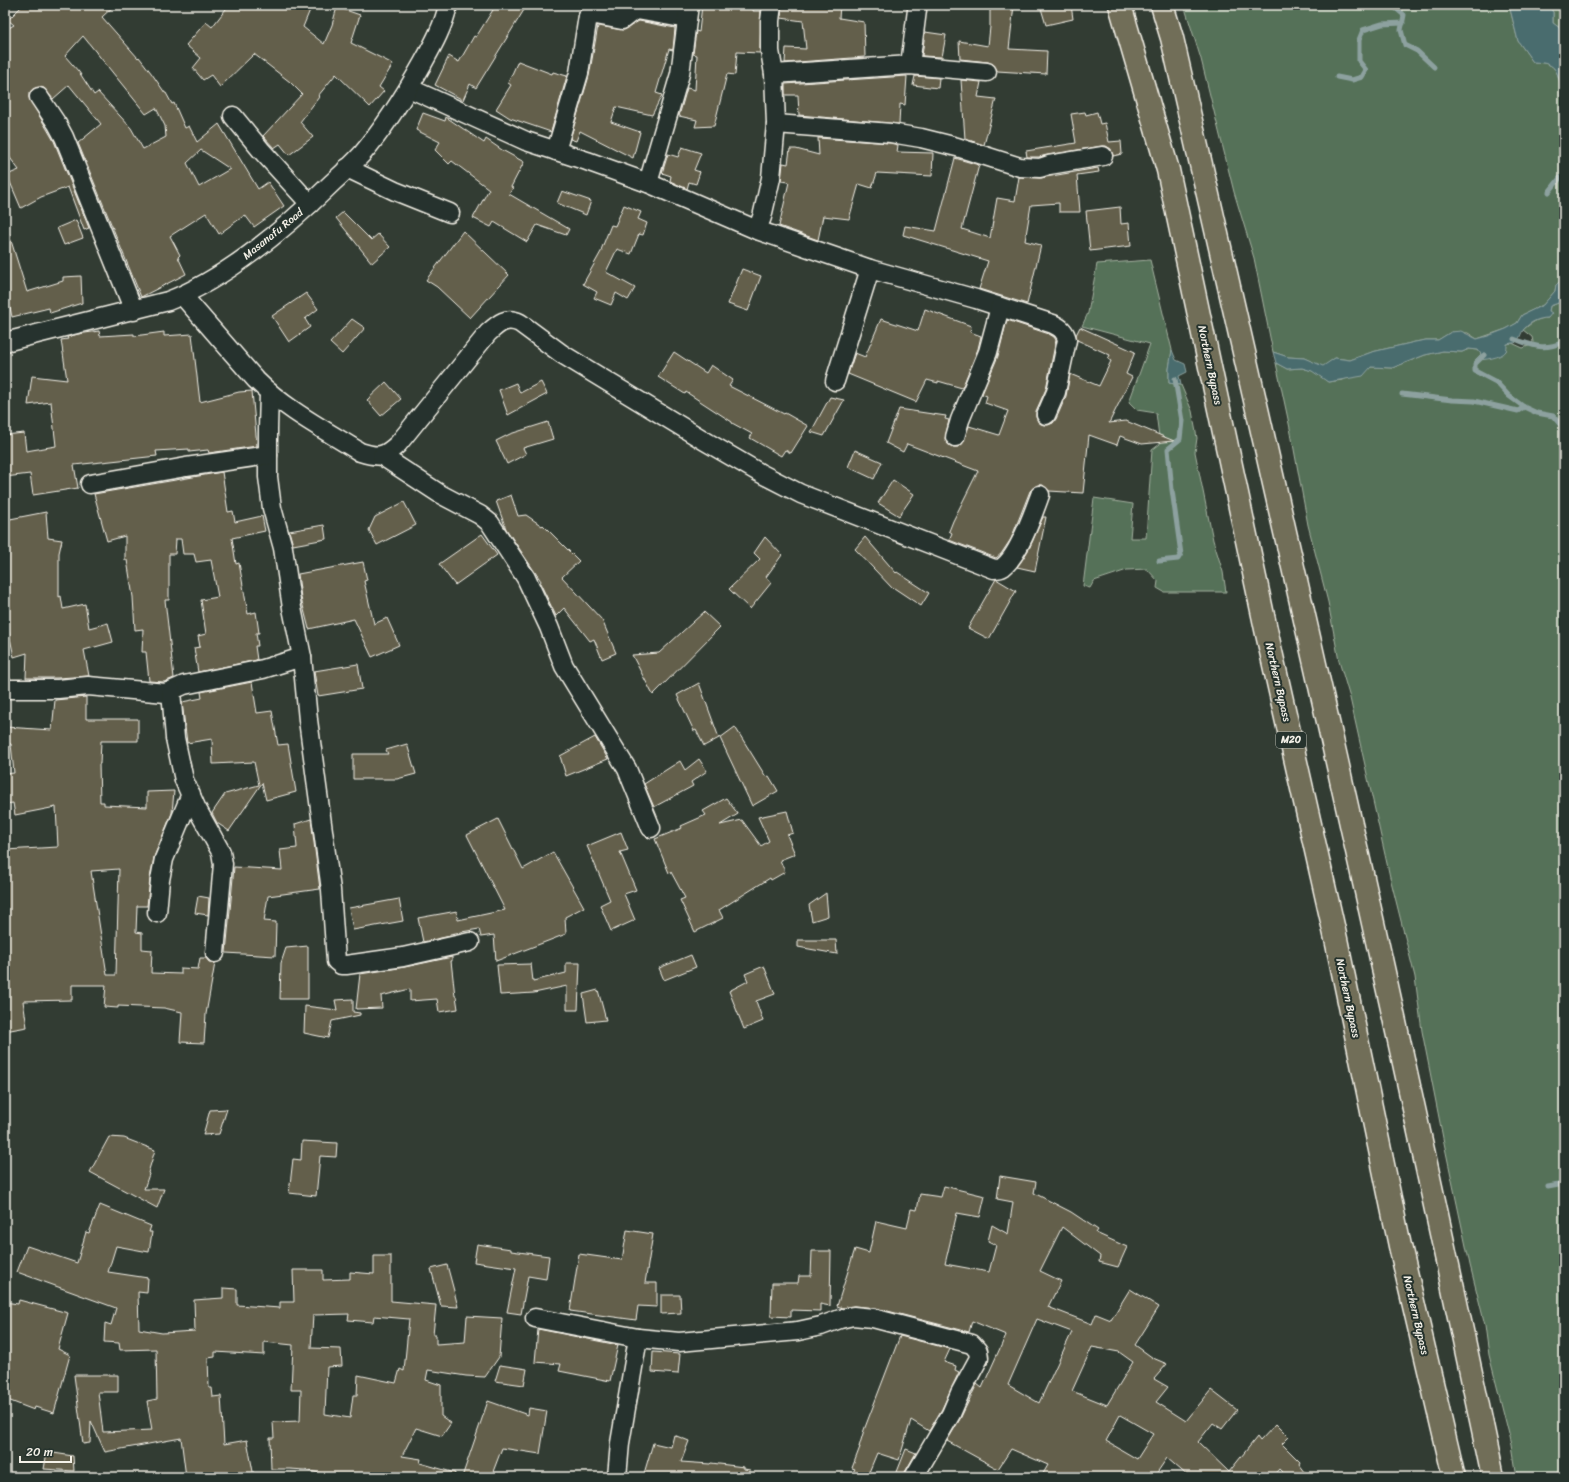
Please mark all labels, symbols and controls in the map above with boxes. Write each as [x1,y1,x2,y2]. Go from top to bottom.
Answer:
street label: Masanafu Road [238,203,309,265]
street label: Northern Bypass [1192,324,1228,407]
street label: Northern Bypass [1260,641,1296,724]
road number: M20 [1276,732,1306,748]
street label: Northern Bypass [1330,957,1366,1040]
street label: Northern Bypass [1398,1274,1434,1357]
scale bar [20,1438,71,1464]
text: 20 m [26,1441,53,1463]

